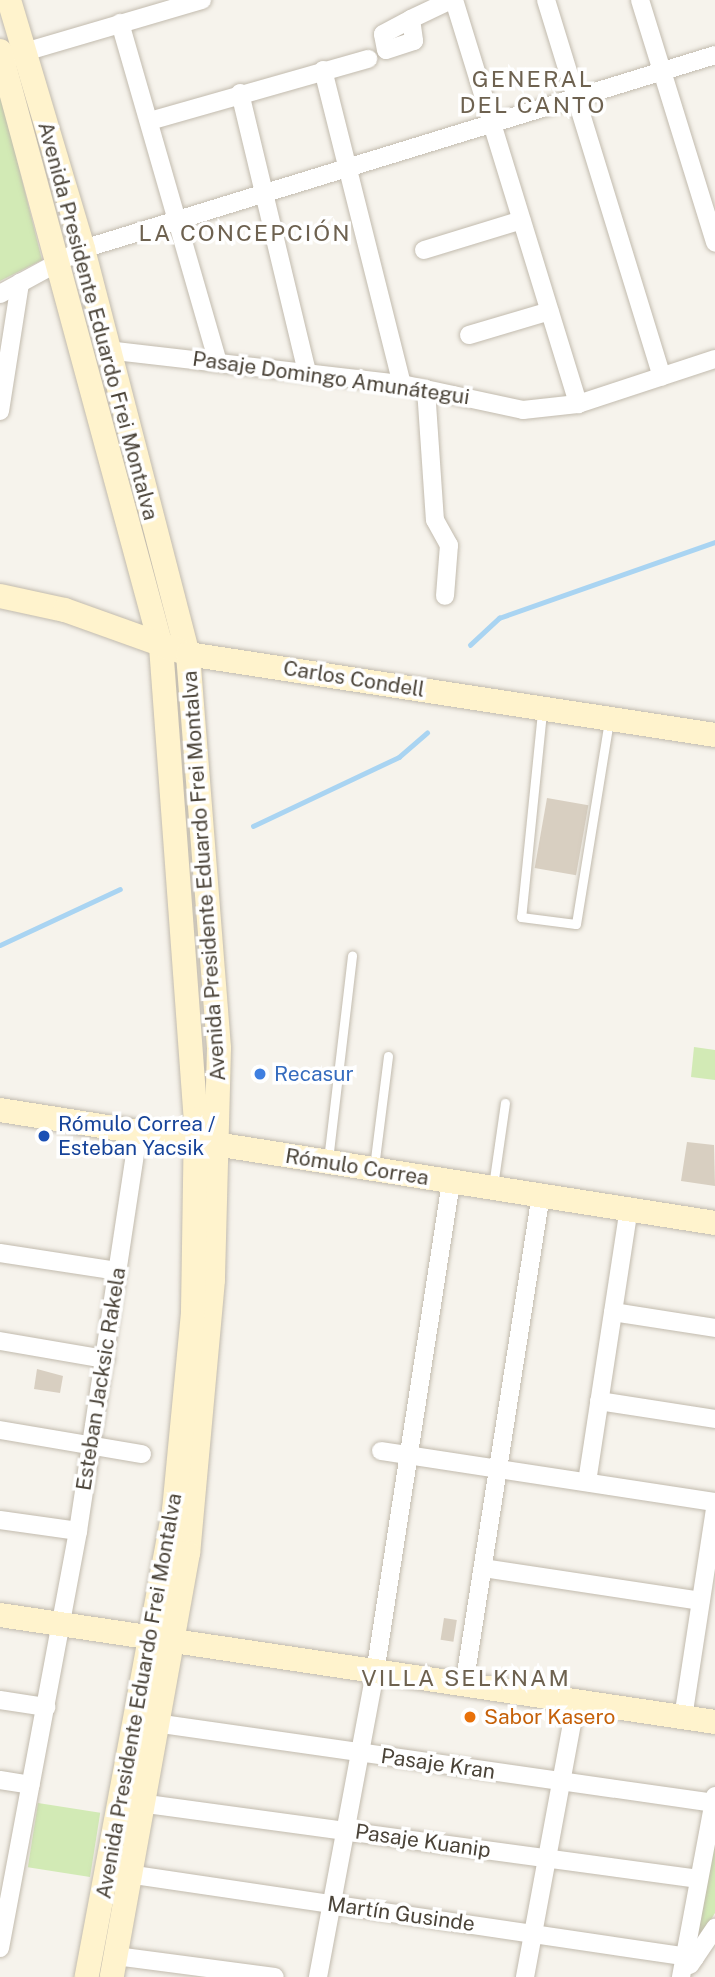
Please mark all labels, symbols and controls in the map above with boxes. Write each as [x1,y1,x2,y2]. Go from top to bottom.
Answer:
district label: GENERAL DEL CANTO [461,65,605,119]
street label: Avenida Presidente Eduardo Frei Montalva [33,119,163,523]
district label: LA CONCEPCIÓN [140,219,350,247]
street label: Pasaje Domingo Amunátegui [191,346,471,410]
street label: Carlos Condell [282,655,426,703]
street label: Avenida Presidente Eduardo Frei Montalva [177,670,231,1082]
place label: Recasur [274,1061,354,1087]
marker: Recasur [252,1066,268,1082]
place label: Rómulo Correa / Esteban Yacsik [58,1111,215,1161]
marker: Rómulo Correa / Esteban Yacsik [36,1128,52,1144]
street label: Rómulo Correa [283,1143,431,1191]
street label: Esteban Jacksic Rakela [71,1266,131,1492]
street label: Avenida Presidente Eduardo Frei Montalva [91,1491,187,1901]
district label: VILLA SELKNAM [363,1664,569,1692]
place label: Sabor Kasero [484,1704,615,1730]
marker: Sabor Kasero [462,1709,478,1725]
street label: Pasaje Kran [379,1743,497,1785]
street label: Pasaje Kuanip [353,1819,493,1863]
street label: Martín Gusinde [326,1891,476,1937]

